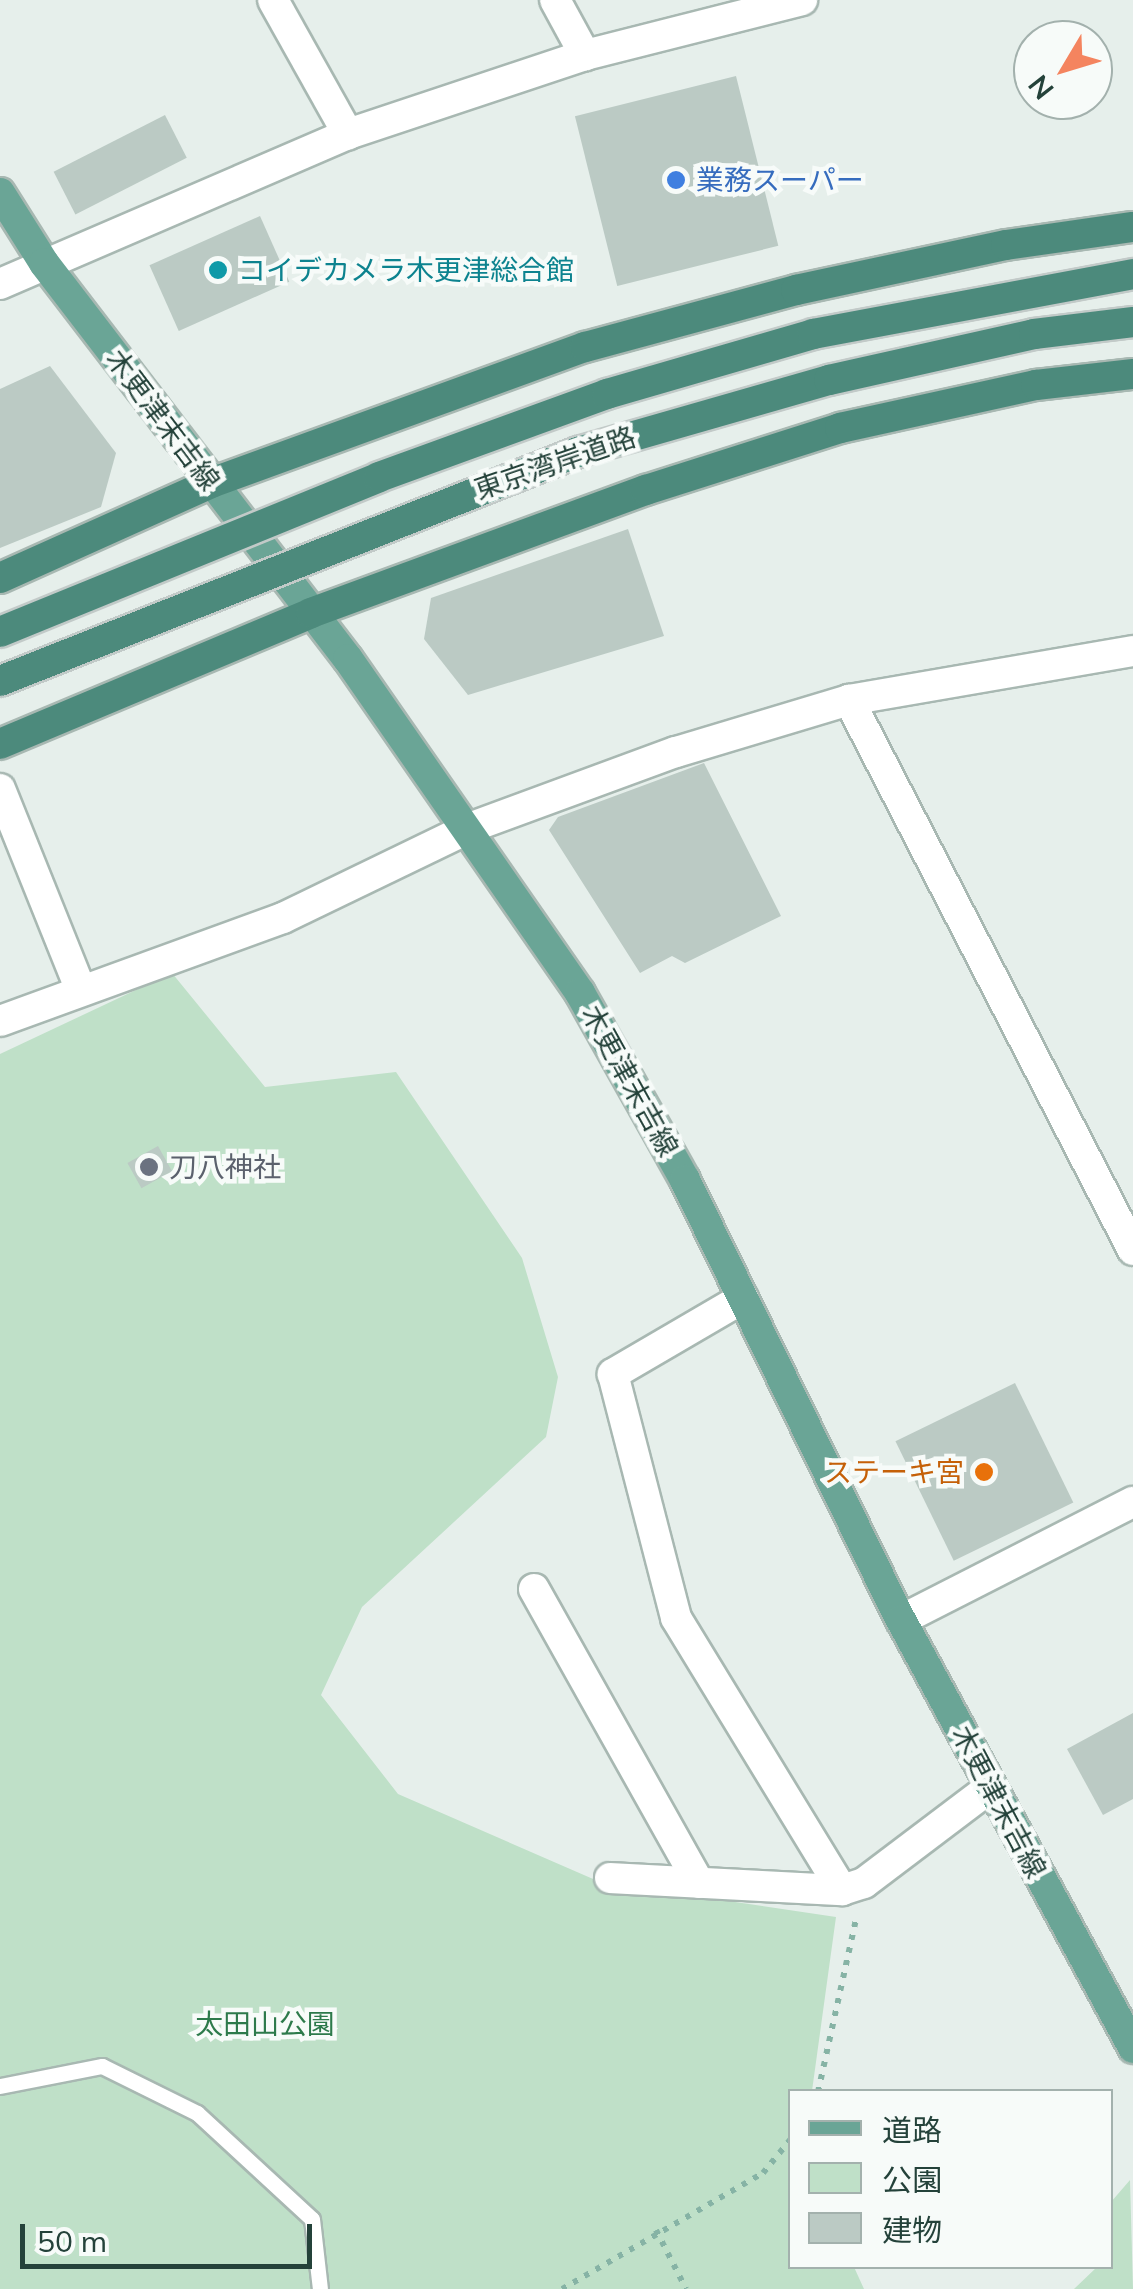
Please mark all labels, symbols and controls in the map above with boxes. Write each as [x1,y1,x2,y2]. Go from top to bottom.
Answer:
north arrow [1013,20,1113,120]
text: N [1020,68,1061,107]
place label: 業務スーパー [696,163,864,197]
marker: 業務スーパー [665,169,687,191]
place label: コイデカメラ木更津総合館 [238,253,574,287]
marker: コイデカメラ木更津総合館 [207,259,229,281]
street label: 木更津末吉線 [99,343,227,497]
street label: 東京湾岸道路 [470,420,640,506]
street label: 木更津末吉線 [575,999,685,1163]
place label: 刀八神社 [169,1150,281,1184]
marker: 刀八神社 [138,1156,160,1178]
place label: ステーキ宮 [824,1455,964,1489]
marker: ステーキ宮 [973,1461,995,1483]
street label: 木更津末吉線 [945,1720,1053,1884]
park label: 太田山公園 [195,2007,335,2041]
legend [788,2089,1113,2269]
text: 道路 [882,2111,942,2149]
text: 公園 [882,2161,942,2199]
scale bar [25,2204,318,2266]
text: 建物 [882,2211,942,2249]
text: 50 m [37,2222,107,2260]

